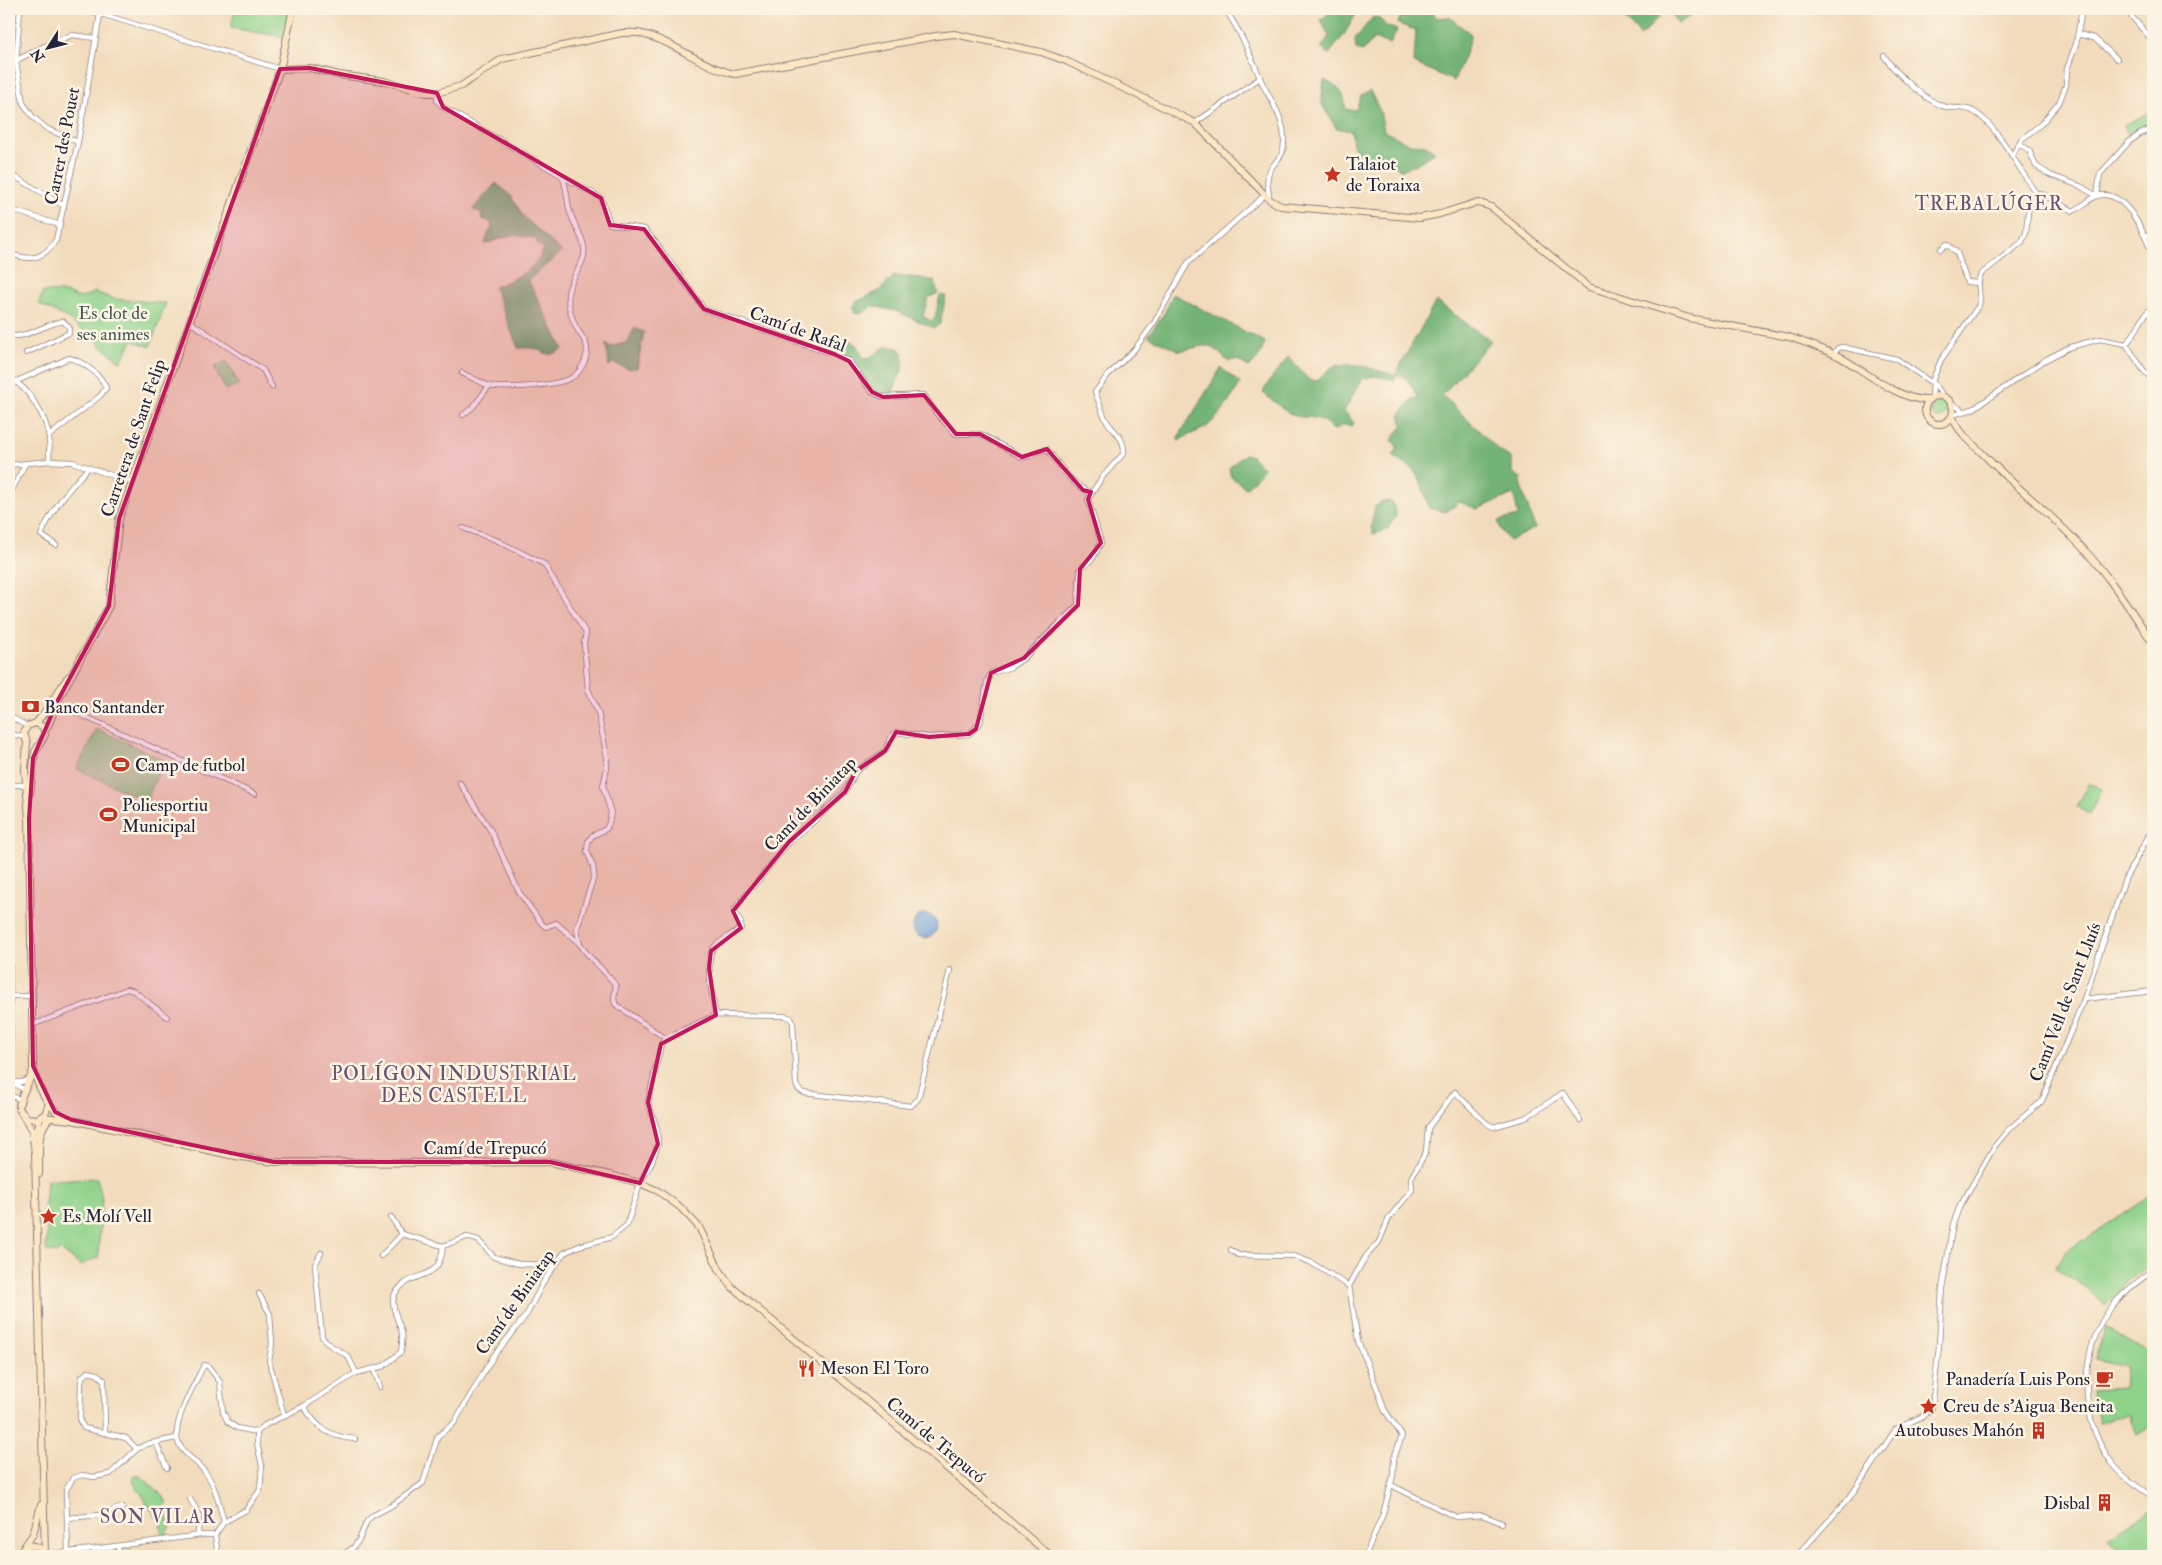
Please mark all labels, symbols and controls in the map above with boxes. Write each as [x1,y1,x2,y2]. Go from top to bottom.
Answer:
north arrow [22,22,72,72]
text: N [27,45,49,66]
street label: Carrer des Pouet [40,85,85,207]
place label: Talaiot de Toraixa [1346,153,1421,197]
place icon: Talaiot de Toraixa [1322,164,1342,184]
district label: TREBALÚGER [1915,190,2063,216]
street label: Camí de Rafal [746,301,850,358]
park label: Es clot de ses animes [77,302,149,346]
street label: Carretera de Sant Felip [96,356,171,520]
place label: Banco Santander [44,696,165,719]
bank icon: Banco Santander [20,697,40,717]
street label: Camí de Biniatap [759,752,862,857]
place label: Camp de futbol [135,754,246,777]
sports icon: Camp de futbol [111,755,131,775]
place label: Poliesportiu Municipal [122,794,208,838]
sports icon: Poliesportiu Municipal [98,805,118,825]
street label: Camí Vell de Sant Lluís [2024,919,2106,1085]
district label: POLÍGON INDUSTRIAL DES CASTELL [331,1060,577,1108]
street label: Camí de Trepucó [423,1137,547,1160]
place label: Es Molí Vell [62,1205,152,1228]
place icon: Es Molí Vell [38,1206,58,1226]
street label: Camí de Biniatap [471,1245,560,1359]
place label: Meson El Toro [820,1357,929,1380]
restaurant icon: Meson El Toro [796,1358,816,1378]
place label: Panadería Luis Pons [1946,1368,2090,1391]
cafe icon: Panadería Luis Pons [2094,1369,2114,1389]
street label: Camí de Trepucó [881,1392,990,1489]
place label: Creu de s'Aigua Beneita [1943,1395,2114,1418]
place icon: Creu de s'Aigua Beneita [1919,1396,1939,1416]
place label: Autobuses Mahón [1894,1419,2024,1442]
building icon: Autobuses Mahón [2028,1420,2048,1440]
place label: Disbal [2044,1492,2090,1515]
building icon: Disbal [2094,1493,2114,1513]
district label: SON VILAR [100,1505,216,1529]

